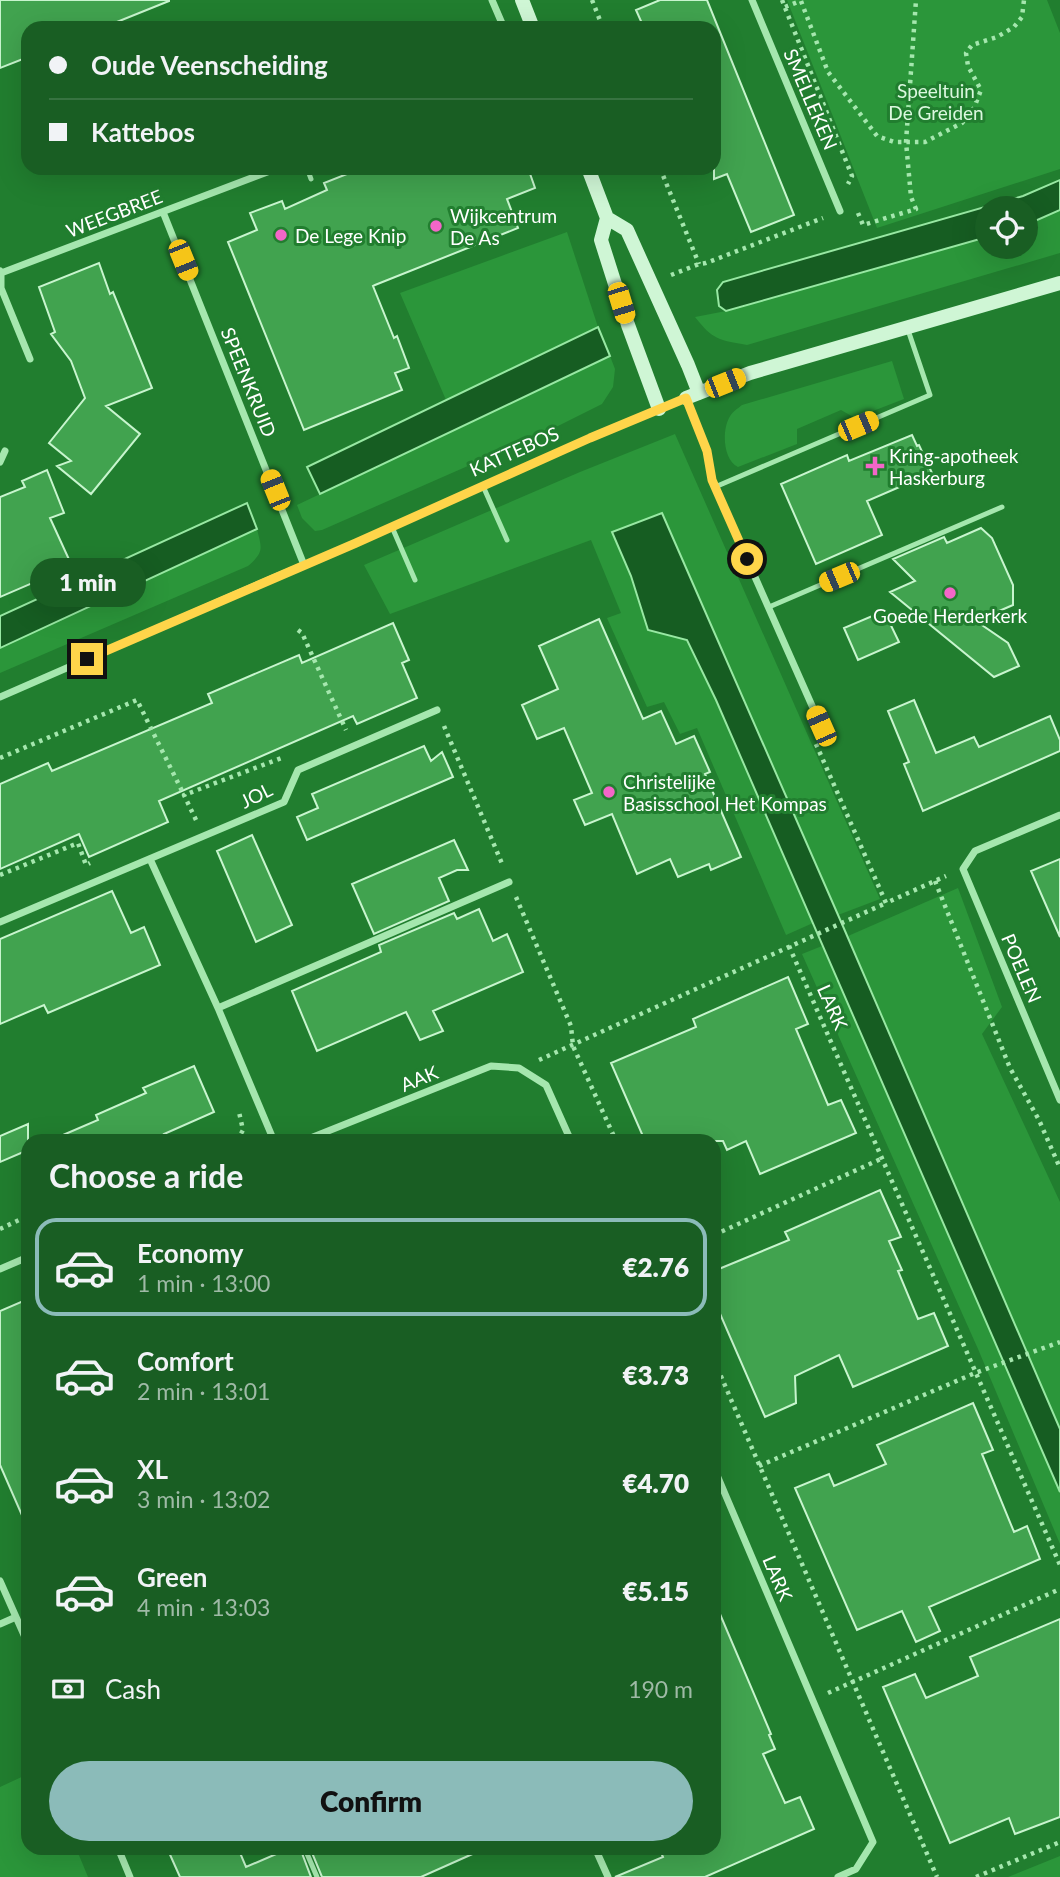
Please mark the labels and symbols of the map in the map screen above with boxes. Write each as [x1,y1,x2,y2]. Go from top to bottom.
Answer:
street label: SMELLEKEN [779,45,843,153]
park label: Speeltuin De Greiden [888,79,984,124]
street label: WEEGBREE [63,184,165,242]
place label: Wijkcentrum De As [450,204,557,249]
marker: Wijkcentrum De As [428,218,444,234]
place label: De Lege Knip [295,224,406,247]
marker: De Lege Knip [273,227,289,243]
car [166,237,201,283]
car [605,280,638,326]
street label: SPEENKRUID [217,324,281,440]
car [702,365,749,401]
car [835,408,882,444]
street label: KATTEBOS [466,421,562,481]
place label: Kring-apotheek Haskerburg [889,444,1019,489]
marker: Kring-apotheek Haskerburg [867,458,883,474]
car [258,467,293,513]
route start [731,543,763,575]
callout: 1 min [29,558,145,606]
car [816,559,863,595]
marker: Goede Herderkerk [942,585,958,601]
place label: Goede Herderkerk [873,604,1027,627]
route end [71,643,103,675]
car [803,703,840,749]
place label: Christelijke Basisschool Het Kompas [623,770,827,815]
street label: JOL [236,777,276,813]
marker: Christelijke Basisschool Het Kompas [601,784,617,800]
street label: POELEN [997,930,1047,1006]
street label: LARK [813,981,853,1034]
street label: AAK [397,1060,441,1096]
street label: LARK [758,1552,798,1605]

